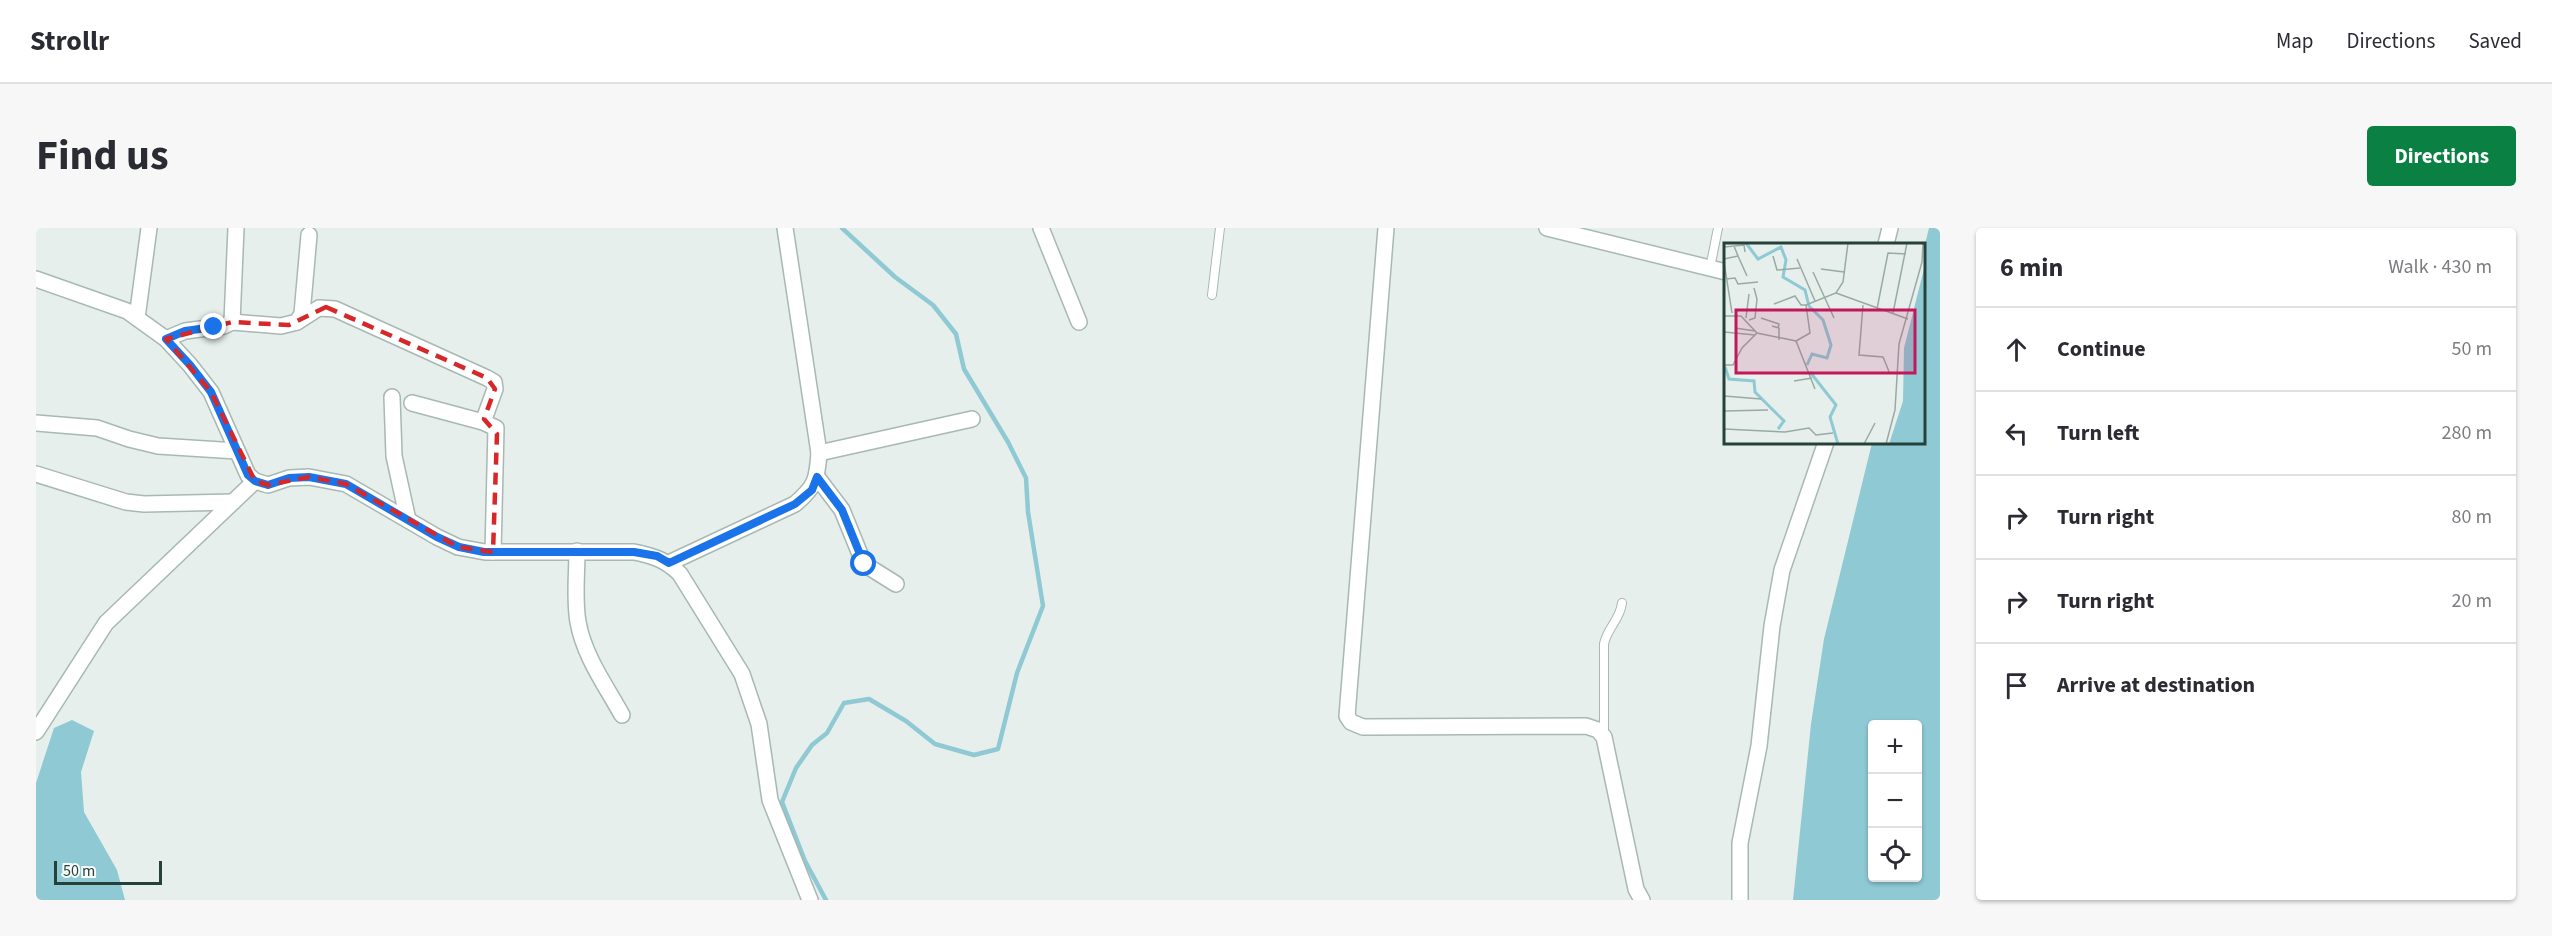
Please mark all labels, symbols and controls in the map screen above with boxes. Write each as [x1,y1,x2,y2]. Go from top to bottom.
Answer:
text: Strollr [30,21,109,61]
text: Map [2276,26,2314,56]
text: Directions [2347,26,2435,56]
text: Saved [2468,26,2522,56]
text: Find us [36,126,169,186]
button: Directions [2367,126,2516,186]
inset map [1724,243,1925,444]
text: 6 min [2000,249,2063,286]
text: Walk · 430 m [2388,253,2492,281]
route end [200,313,226,339]
icon: ahead [2000,333,2033,366]
text: Continue [2057,333,2146,365]
text: 50 m [2452,335,2492,363]
icon: left [2000,417,2033,450]
text: Turn left [2057,417,2139,449]
text: 280 m [2442,419,2492,447]
icon: right [2000,501,2033,534]
text: Turn right [2057,501,2154,533]
text: 80 m [2452,503,2492,531]
route start [850,550,876,576]
icon: right [2000,585,2033,618]
text: Turn right [2057,585,2154,617]
text: 20 m [2452,587,2492,615]
icon: arrive [2000,669,2033,702]
text: Arrive at destination [2057,669,2255,701]
map controls [1868,720,1922,882]
button: + [1868,720,1922,774]
button: − [1868,774,1922,828]
button: locate [1868,828,1922,882]
scale bar [54,858,162,886]
text: 50 m [63,860,95,882]

